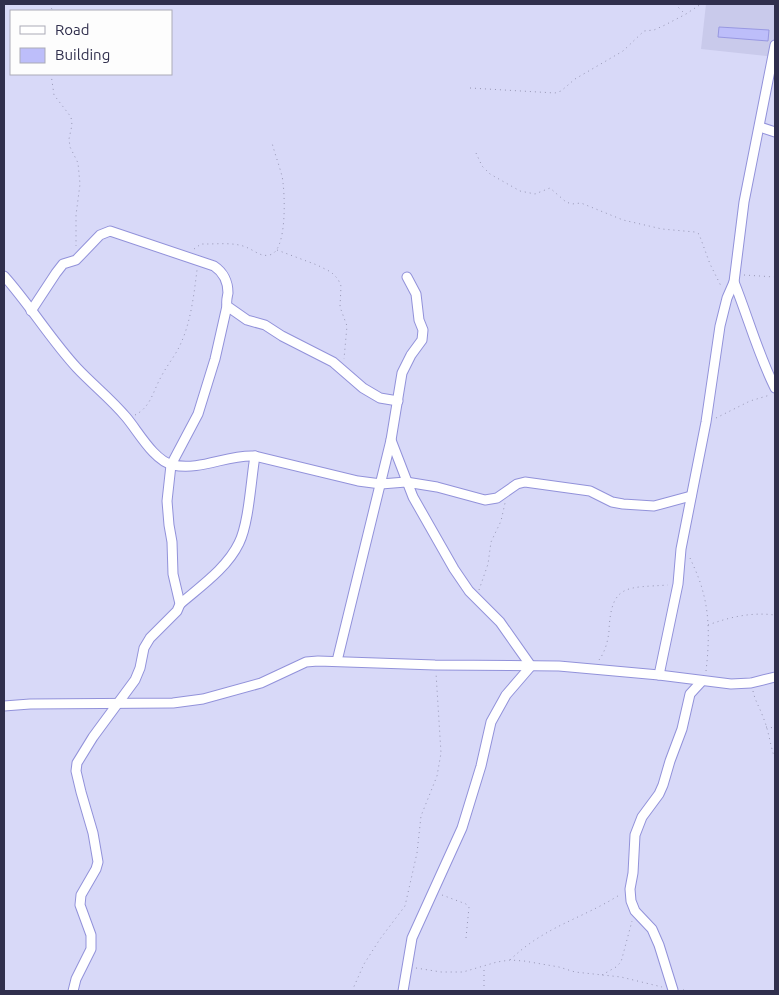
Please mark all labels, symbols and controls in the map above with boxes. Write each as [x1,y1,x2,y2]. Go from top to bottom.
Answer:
legend [10,10,172,75]
text: Road [55,21,90,38]
text: Building [55,46,110,63]

